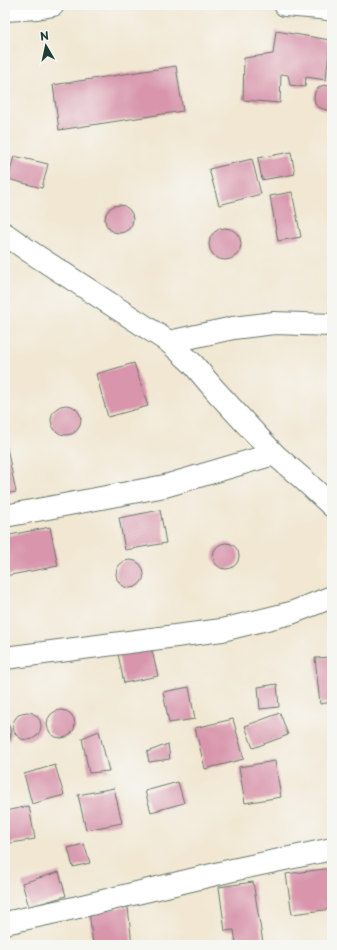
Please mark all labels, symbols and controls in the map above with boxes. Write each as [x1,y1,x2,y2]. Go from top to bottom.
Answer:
north arrow [26,26,66,66]
text: N [39,27,50,45]

